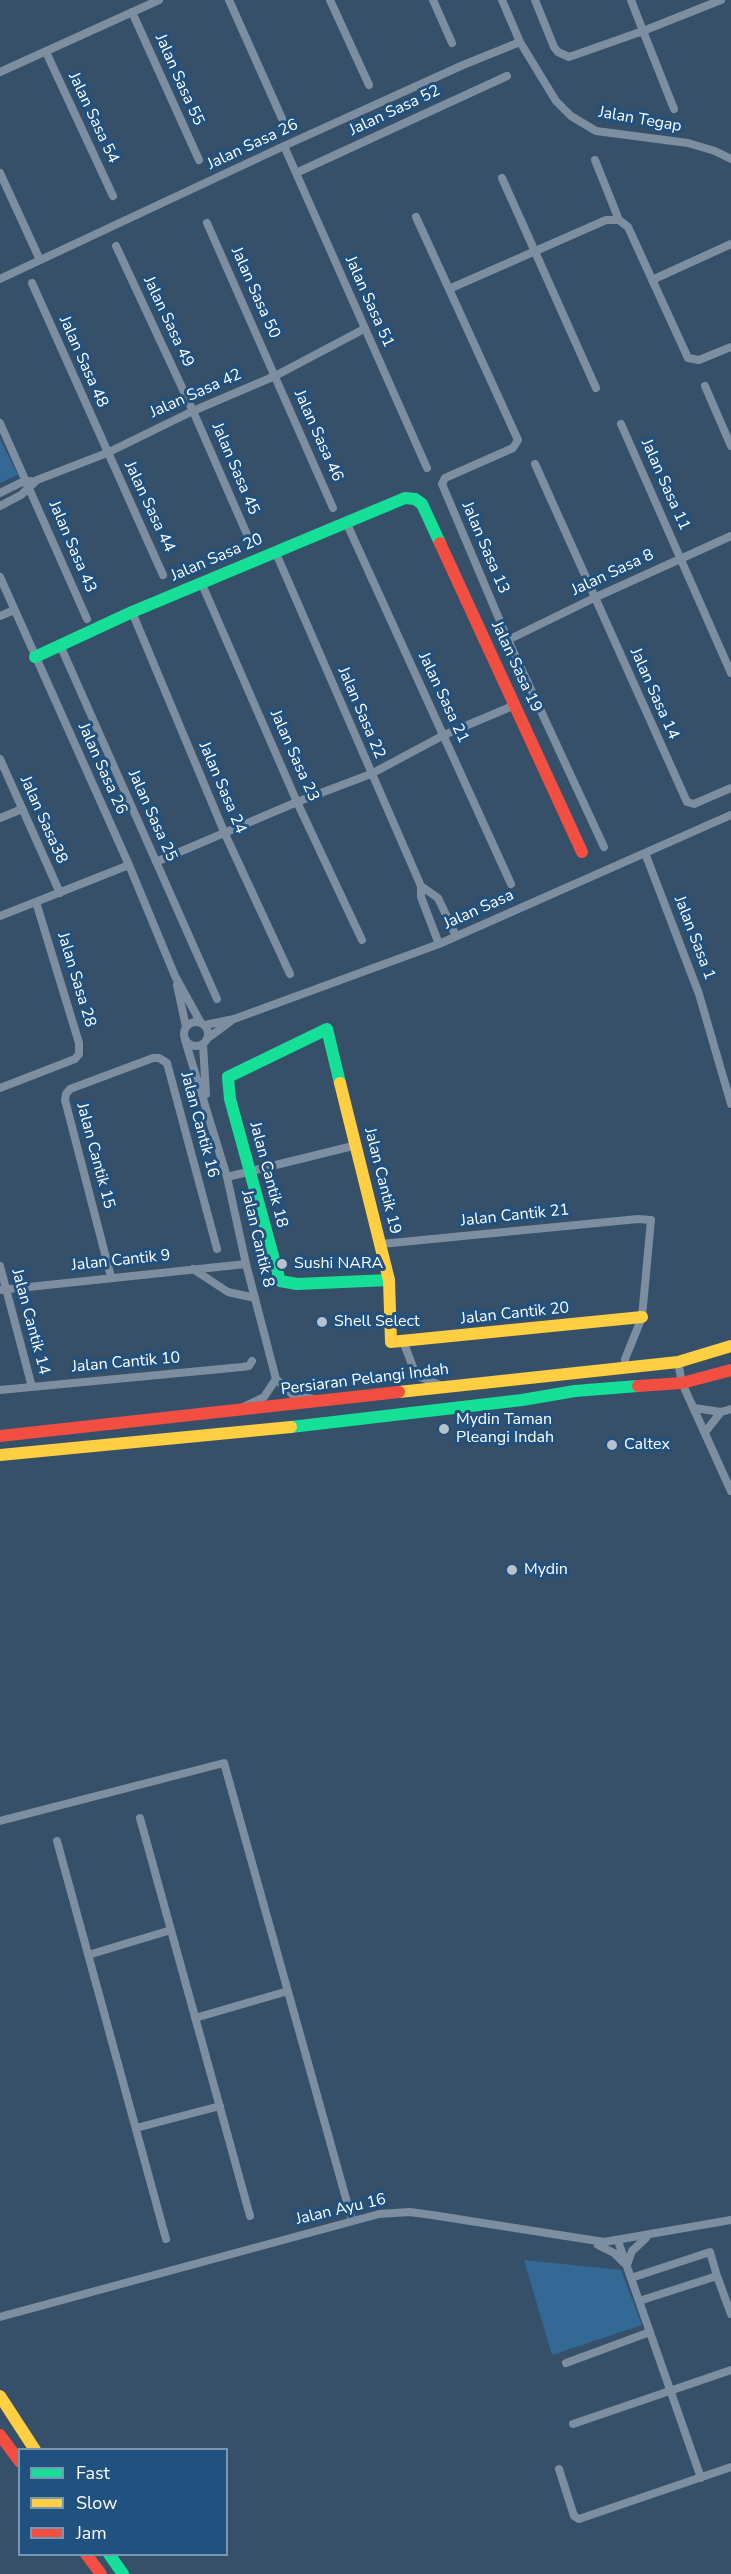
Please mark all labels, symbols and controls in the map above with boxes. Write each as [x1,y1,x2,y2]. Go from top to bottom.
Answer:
street label: Jalan Sasa 55 [150,31,208,129]
street label: Jalan Sasa 54 [64,70,122,166]
street label: Jalan Sasa 52 [347,82,443,140]
street label: Jalan Tegap [597,103,683,137]
street label: Jalan Sasa 26 [205,116,301,174]
street label: Jalan Sasa 50 [226,244,284,342]
street label: Jalan Sasa 51 [340,253,398,351]
street label: Jalan Sasa 49 [139,274,197,370]
street label: Jalan Sasa 48 [54,313,112,411]
street label: Jalan Sasa 42 [147,365,245,423]
street label: Jalan Sasa 46 [289,387,347,485]
street label: Jalan Sasa 45 [207,420,263,518]
street label: Jalan Sasa 11 [636,436,694,534]
street label: Jalan Sasa 44 [120,459,178,555]
street label: Jalan Sasa 43 [44,498,100,596]
street label: Jalan Sasa 13 [457,499,513,597]
street label: Jalan Sasa 20 [168,530,266,586]
street label: Jalan Sasa 8 [569,546,657,600]
street label: Jalan Sasa 19 [487,619,545,715]
street label: Jalan Sasa 14 [625,645,683,743]
street label: Jalan Sasa 21 [414,650,472,746]
street label: Jalan Sasa 22 [333,664,389,762]
street label: Jalan Sasa 23 [265,707,323,805]
street label: Jalan Sasa 26 [73,720,131,818]
street label: Jalan Sasa 24 [194,739,250,837]
street label: Jalan Sasa 25 [123,767,181,865]
street label: Jalan Sasa38 [15,773,71,867]
street label: Jalan Sasa [441,886,517,934]
street label: Jalan Sasa 1 [669,893,719,983]
street label: Jalan Sasa 28 [53,930,99,1030]
street label: Jalan Cantik 16 [176,1070,222,1180]
street label: Jalan Cantik 15 [72,1101,118,1211]
street label: Jalan Cantik 18 [245,1120,291,1230]
street label: Jalan Cantik 19 [360,1126,404,1236]
street label: Jalan Cantik 8 [236,1189,278,1289]
street label: Jalan Cantik 21 [460,1201,570,1231]
street label: Jalan Cantik 9 [71,1246,171,1276]
place label: Sushi NARA [294,1254,383,1274]
marker: Sushi NARA [275,1257,289,1271]
street label: Jalan Cantik 14 [7,1267,53,1377]
street label: Jalan Cantik 20 [460,1299,570,1329]
place label: Shell Select [334,1312,420,1332]
marker: Shell Select [315,1315,329,1329]
street label: Jalan Cantik 10 [71,1349,181,1377]
street label: Persiaran Pelangi Indah [280,1360,450,1400]
place label: Mydin Taman Pleangi Indah [456,1410,554,1448]
marker: Mydin Taman Pleangi Indah [437,1422,451,1436]
place label: Caltex [624,1435,670,1455]
marker: Caltex [605,1438,619,1452]
place label: Mydin [524,1560,568,1580]
marker: Mydin [505,1563,519,1577]
street label: Jalan Ayu 16 [294,2190,388,2230]
legend [18,2448,228,2556]
text: Fast [76,2461,110,2485]
text: Slow [76,2491,117,2515]
text: Jam [76,2521,107,2545]

